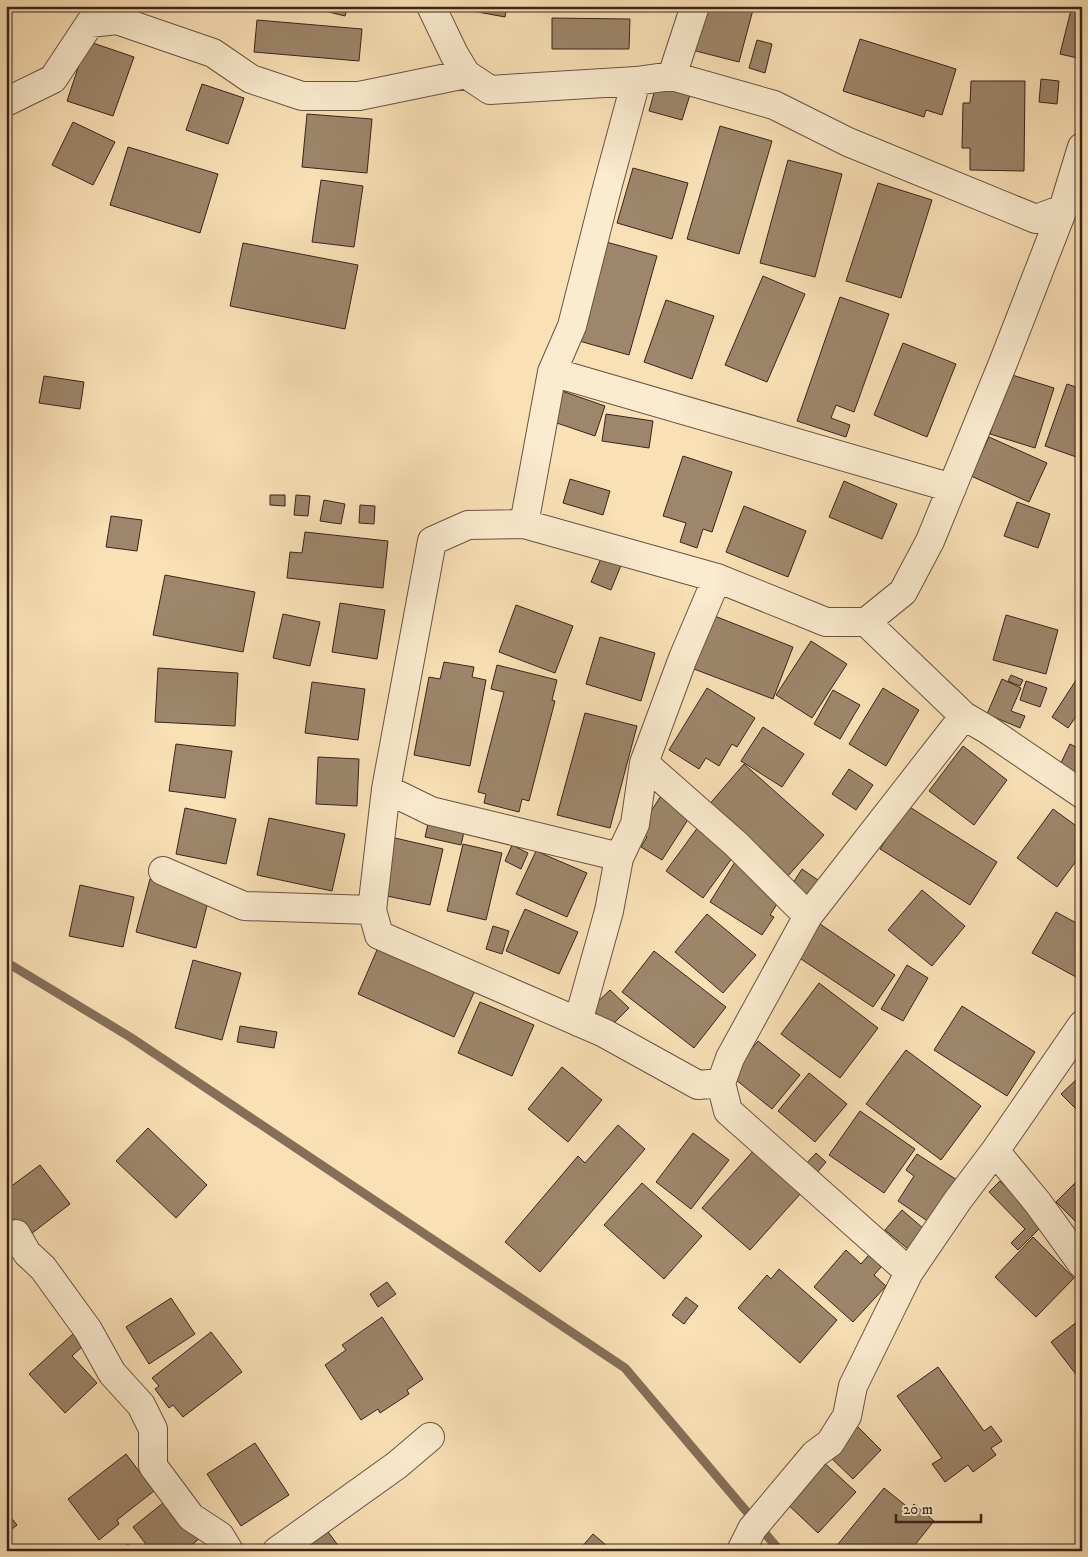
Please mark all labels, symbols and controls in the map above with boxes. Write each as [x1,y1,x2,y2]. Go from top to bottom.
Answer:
scale bar [896,1492,980,1524]
text: 20 m [903,1500,933,1519]

